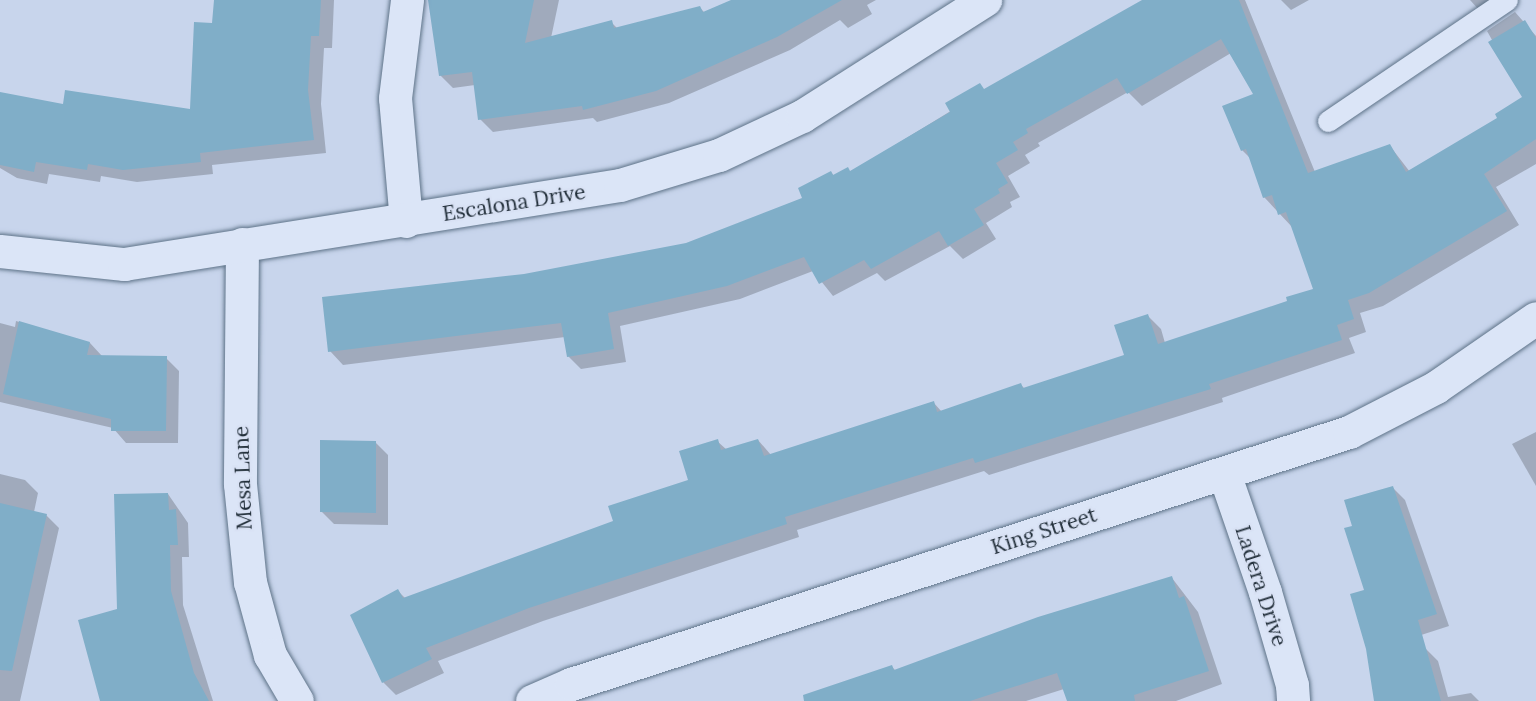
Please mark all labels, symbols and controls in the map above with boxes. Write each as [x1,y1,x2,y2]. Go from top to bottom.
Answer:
street label: Escalona Drive [441,179,587,227]
street label: Mesa Lane [229,426,257,530]
street label: King Street [988,502,1100,560]
street label: Ladera Drive [1230,523,1292,649]

